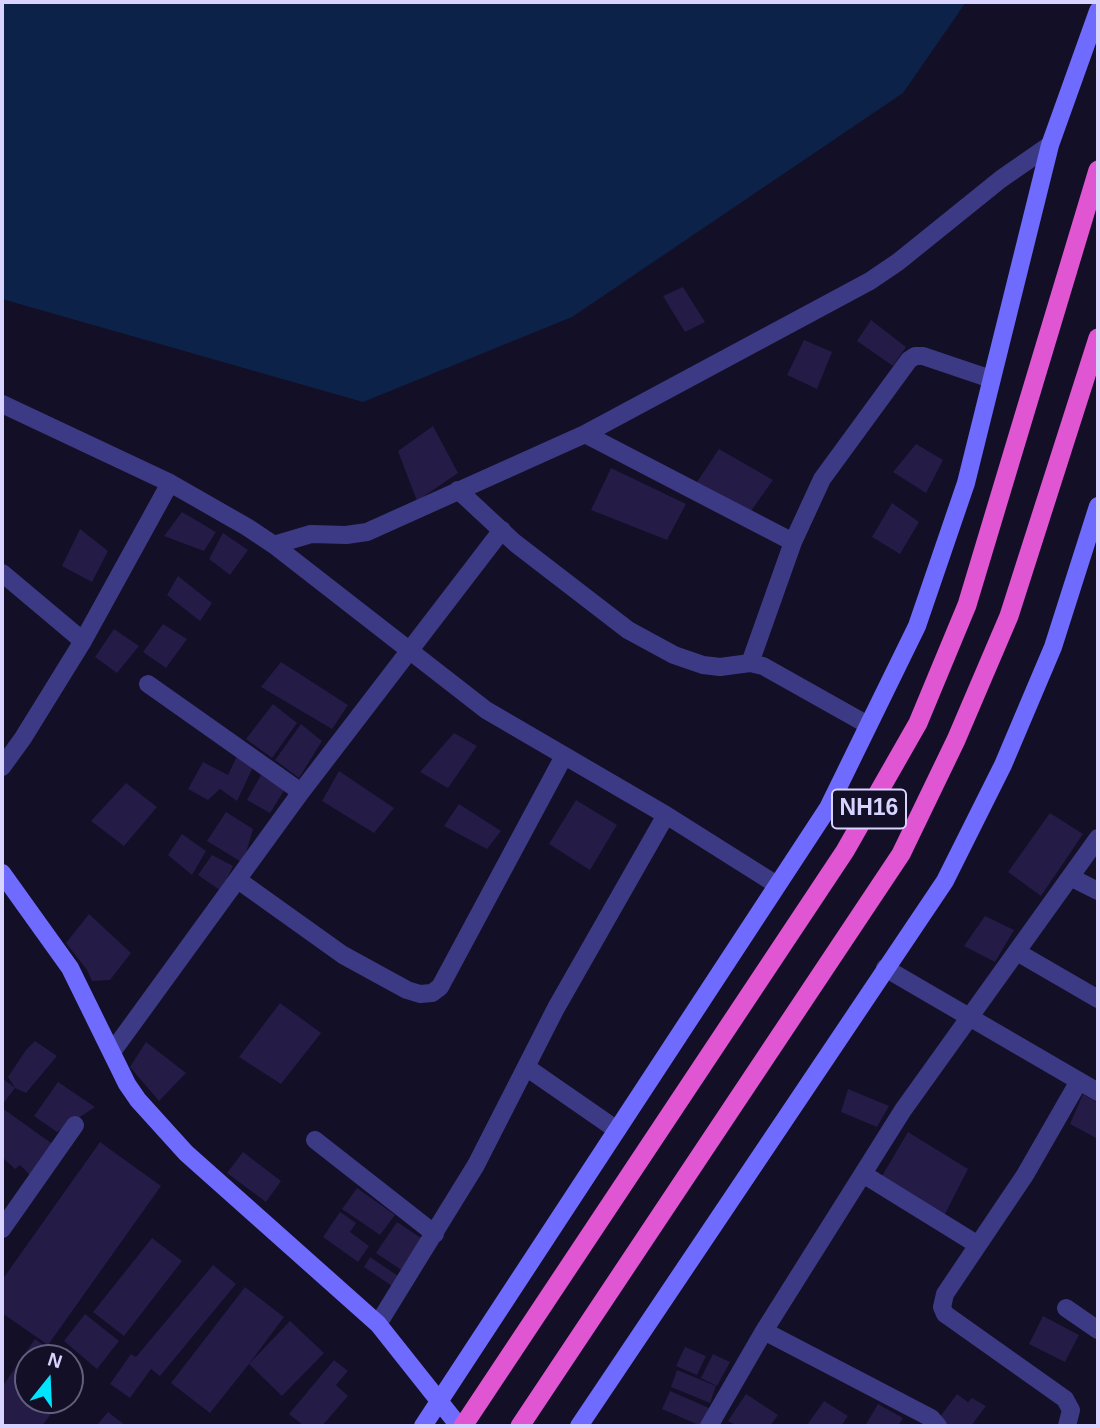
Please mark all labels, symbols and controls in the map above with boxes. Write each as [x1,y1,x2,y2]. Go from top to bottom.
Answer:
road number: NH16 [832,790,906,828]
north arrow [14,1344,84,1414]
text: N [45,1348,65,1373]

